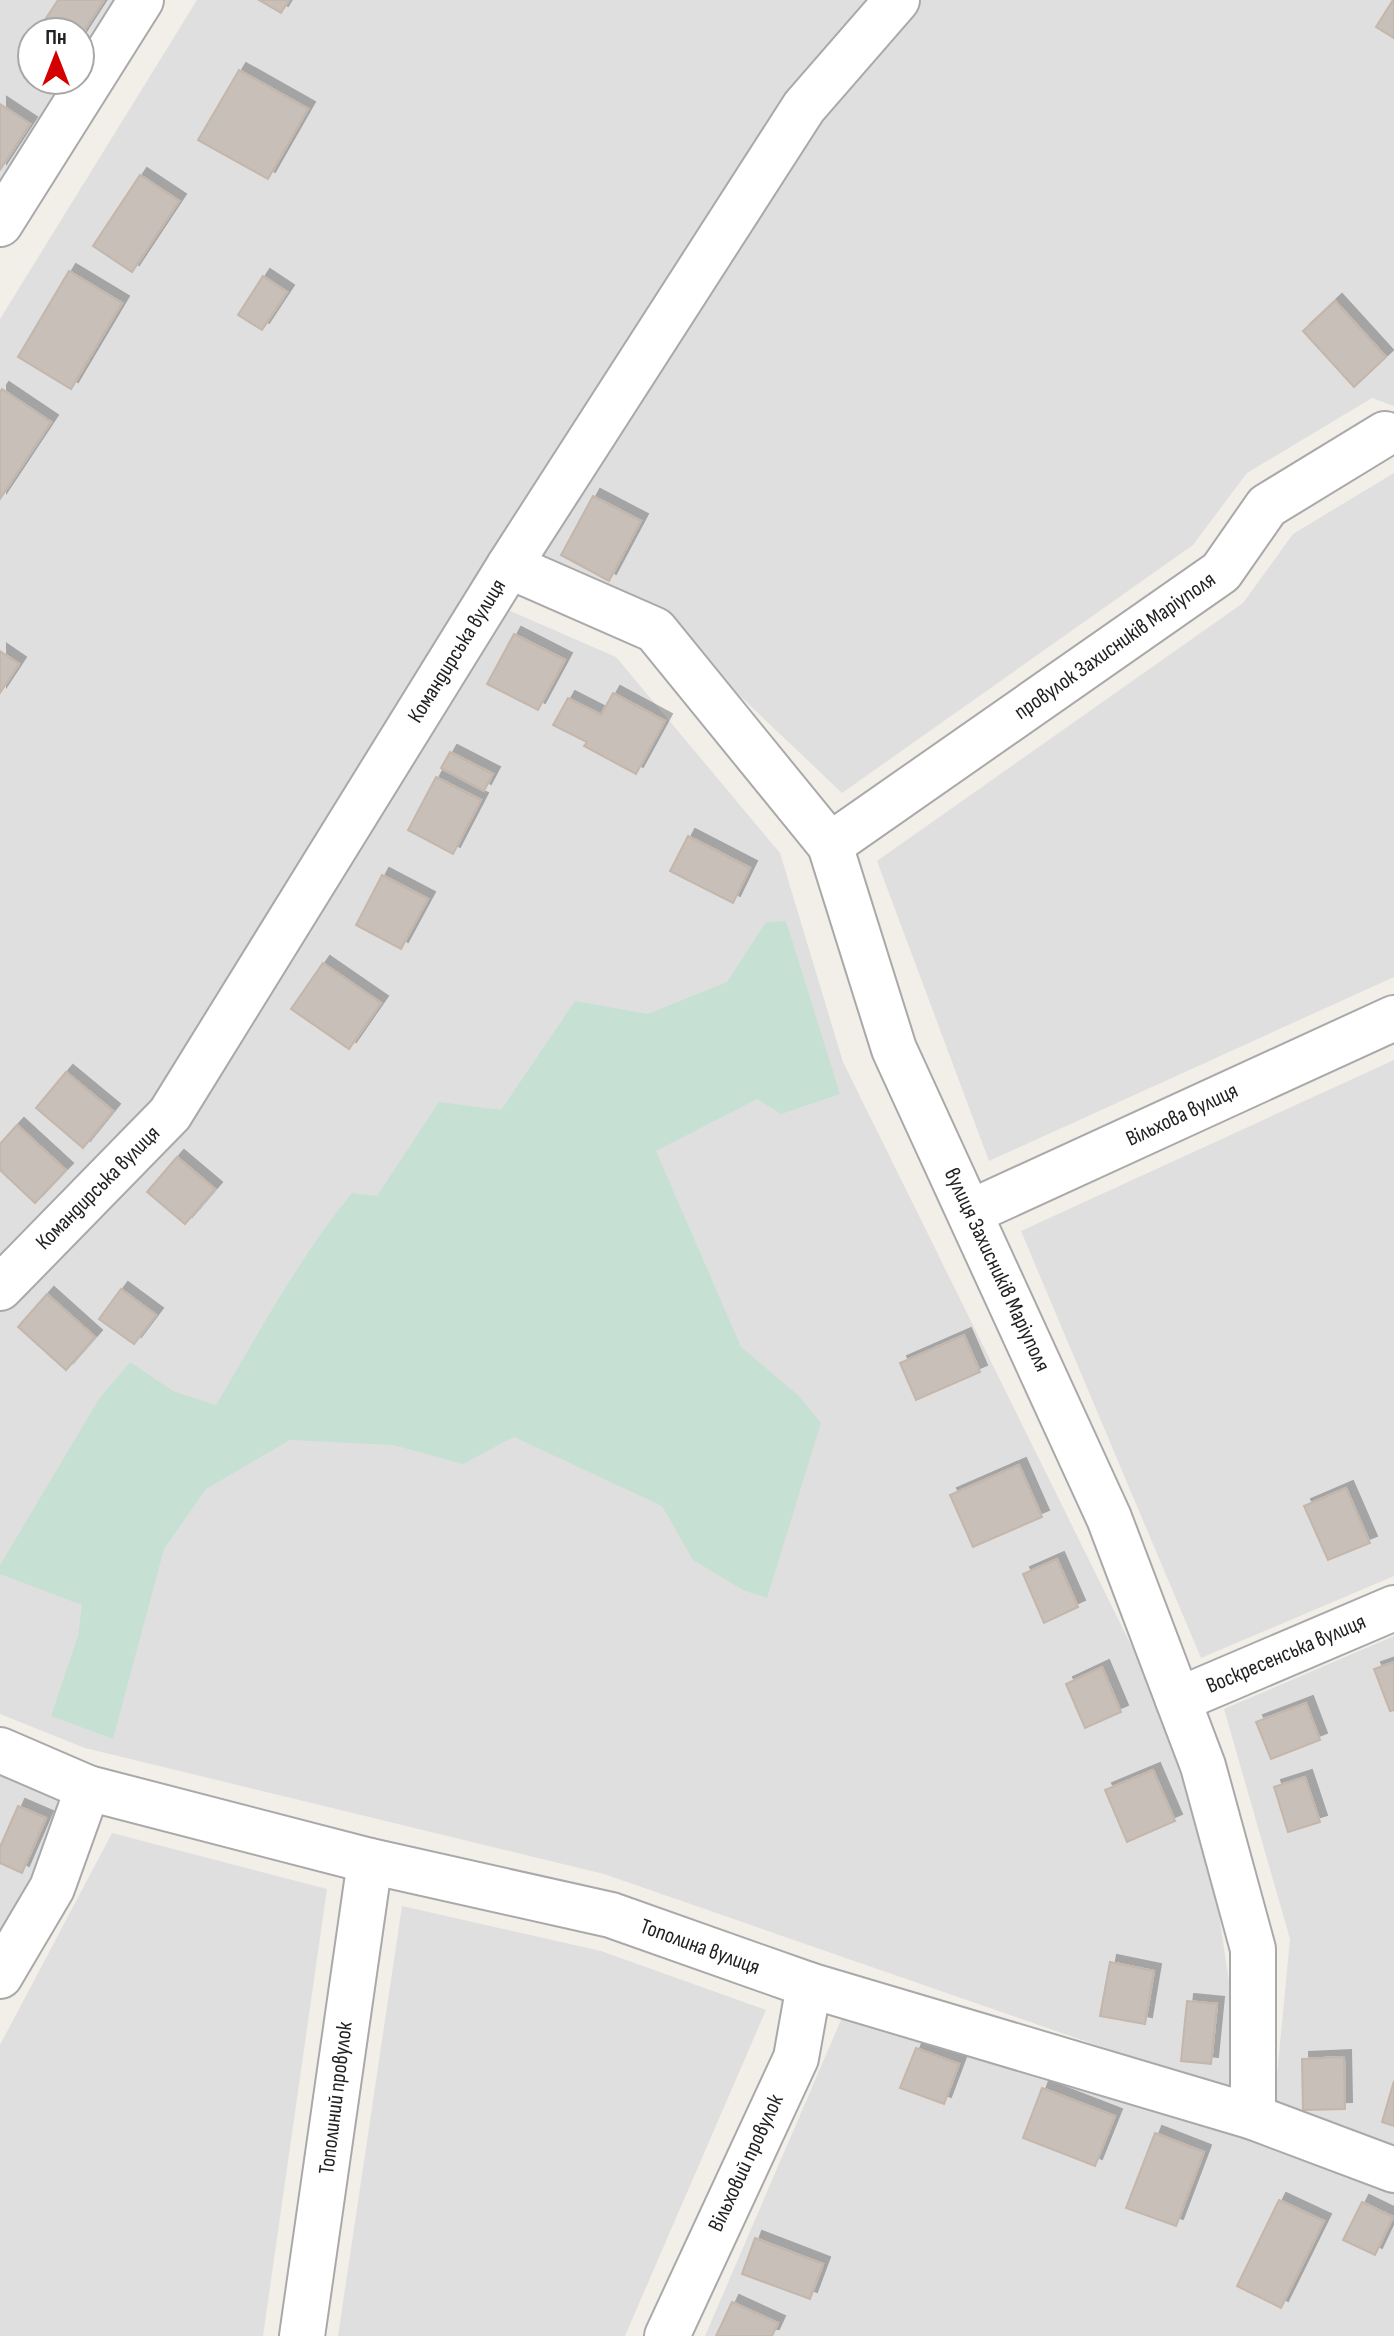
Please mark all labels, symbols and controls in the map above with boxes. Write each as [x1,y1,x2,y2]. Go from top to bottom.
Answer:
north arrow [16,16,96,96]
text: Пн [45,24,67,51]
street label: провулок Захисників Маріуполя [1009,566,1221,726]
street label: Командирська вулиця [402,574,512,728]
street label: Вільхова вулиця [1122,1077,1242,1153]
street label: Командирська вулиця [30,1120,166,1256]
street label: вулиця Захисників Маріуполя [938,1164,1056,1376]
street label: Воскресенська вулиця [1202,1608,1370,1700]
street label: Тополина вулиця [636,1913,764,1981]
street label: Тополиний провулок [313,2020,359,2176]
street label: Вільховий провулок [702,2090,790,2236]

